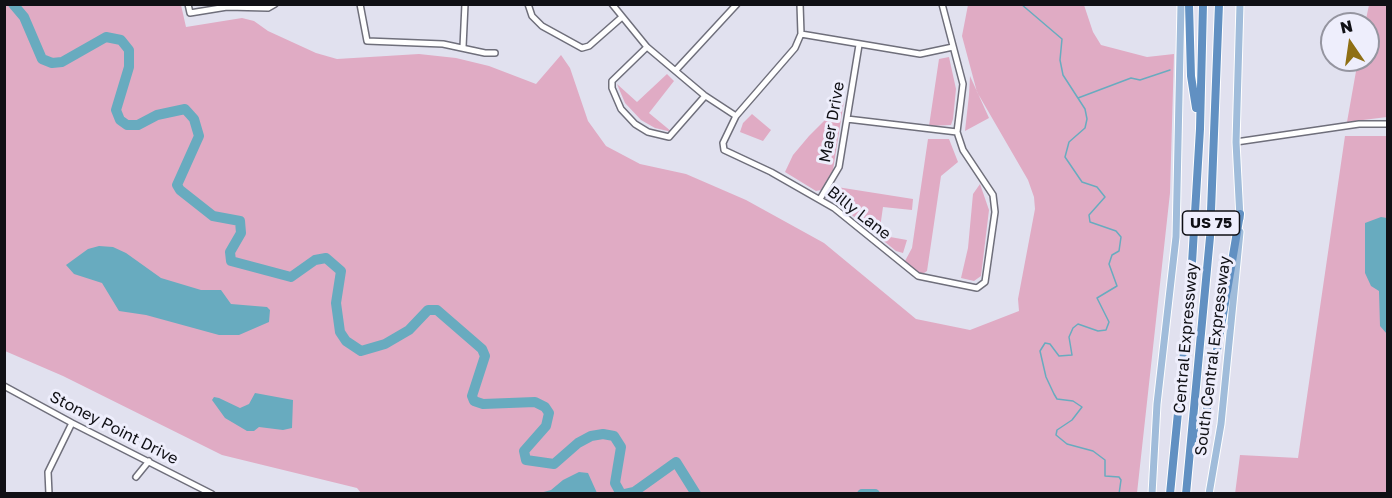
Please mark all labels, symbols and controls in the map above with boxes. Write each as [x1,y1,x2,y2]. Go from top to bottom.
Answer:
north arrow [1320,12,1380,72]
text: N [1338,15,1355,38]
street label: Maer Drive [815,80,849,164]
street label: Billy Lane [823,182,895,244]
road number: US 75 [1182,211,1240,235]
street label: South Central Expressway [1191,255,1235,457]
street label: Central Expressway [1170,262,1202,414]
street label: Stoney Point Drive [47,387,181,469]

